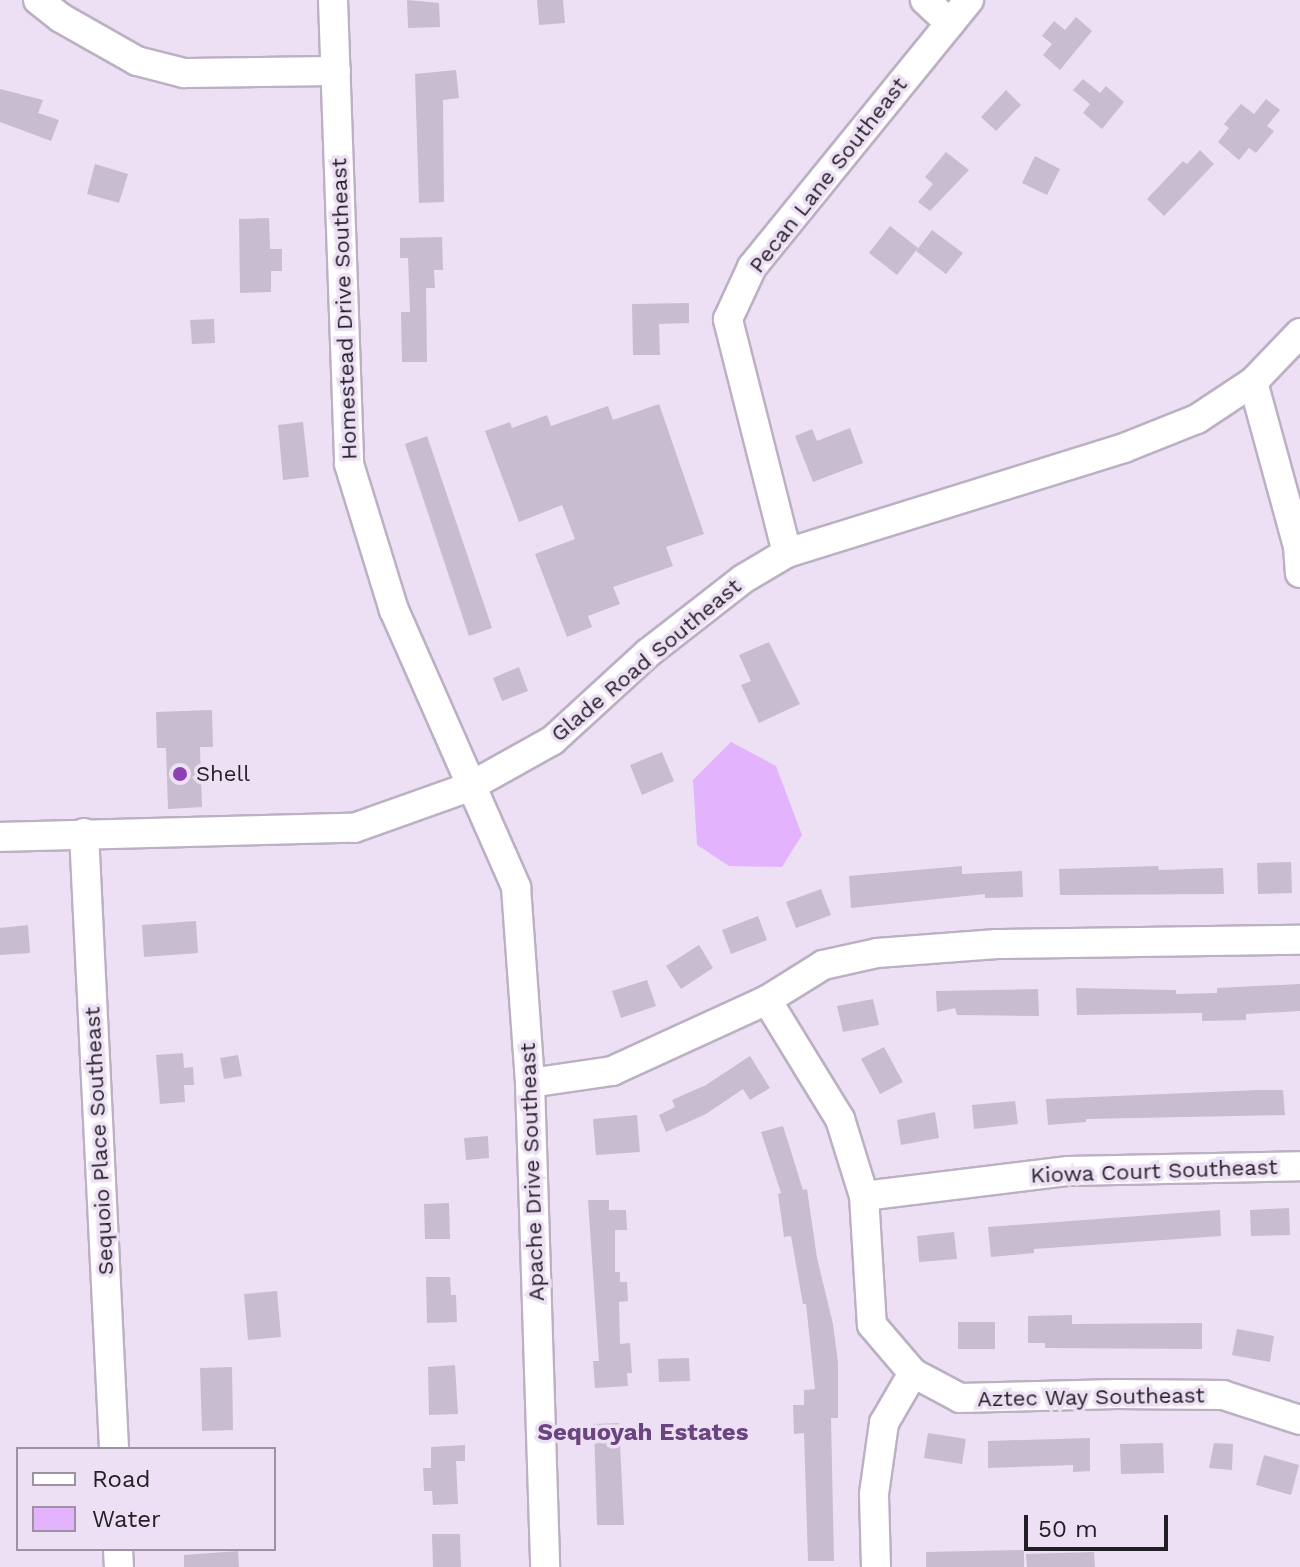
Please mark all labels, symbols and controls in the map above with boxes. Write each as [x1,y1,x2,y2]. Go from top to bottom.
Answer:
street label: Pecan Lane Southeast [743,72,913,278]
street label: Homestead Drive Southeast [326,158,362,460]
street label: Glade Road Southeast [546,573,746,747]
place label: Shell [196,761,250,787]
marker: Shell [171,765,189,783]
street label: Sequoio Place Southeast [79,1006,119,1276]
street label: Apache Drive Southeast [514,1042,550,1302]
street label: Kiowa Court Southeast [1030,1153,1278,1189]
street label: Aztec Way Southeast [976,1382,1206,1412]
district label: Sequoyah Estates [537,1419,749,1447]
legend [16,1447,276,1551]
text: Road [92,1465,151,1493]
scale bar [1028,1499,1172,1549]
text: Water [92,1505,161,1533]
text: 50 m [1038,1515,1098,1543]

